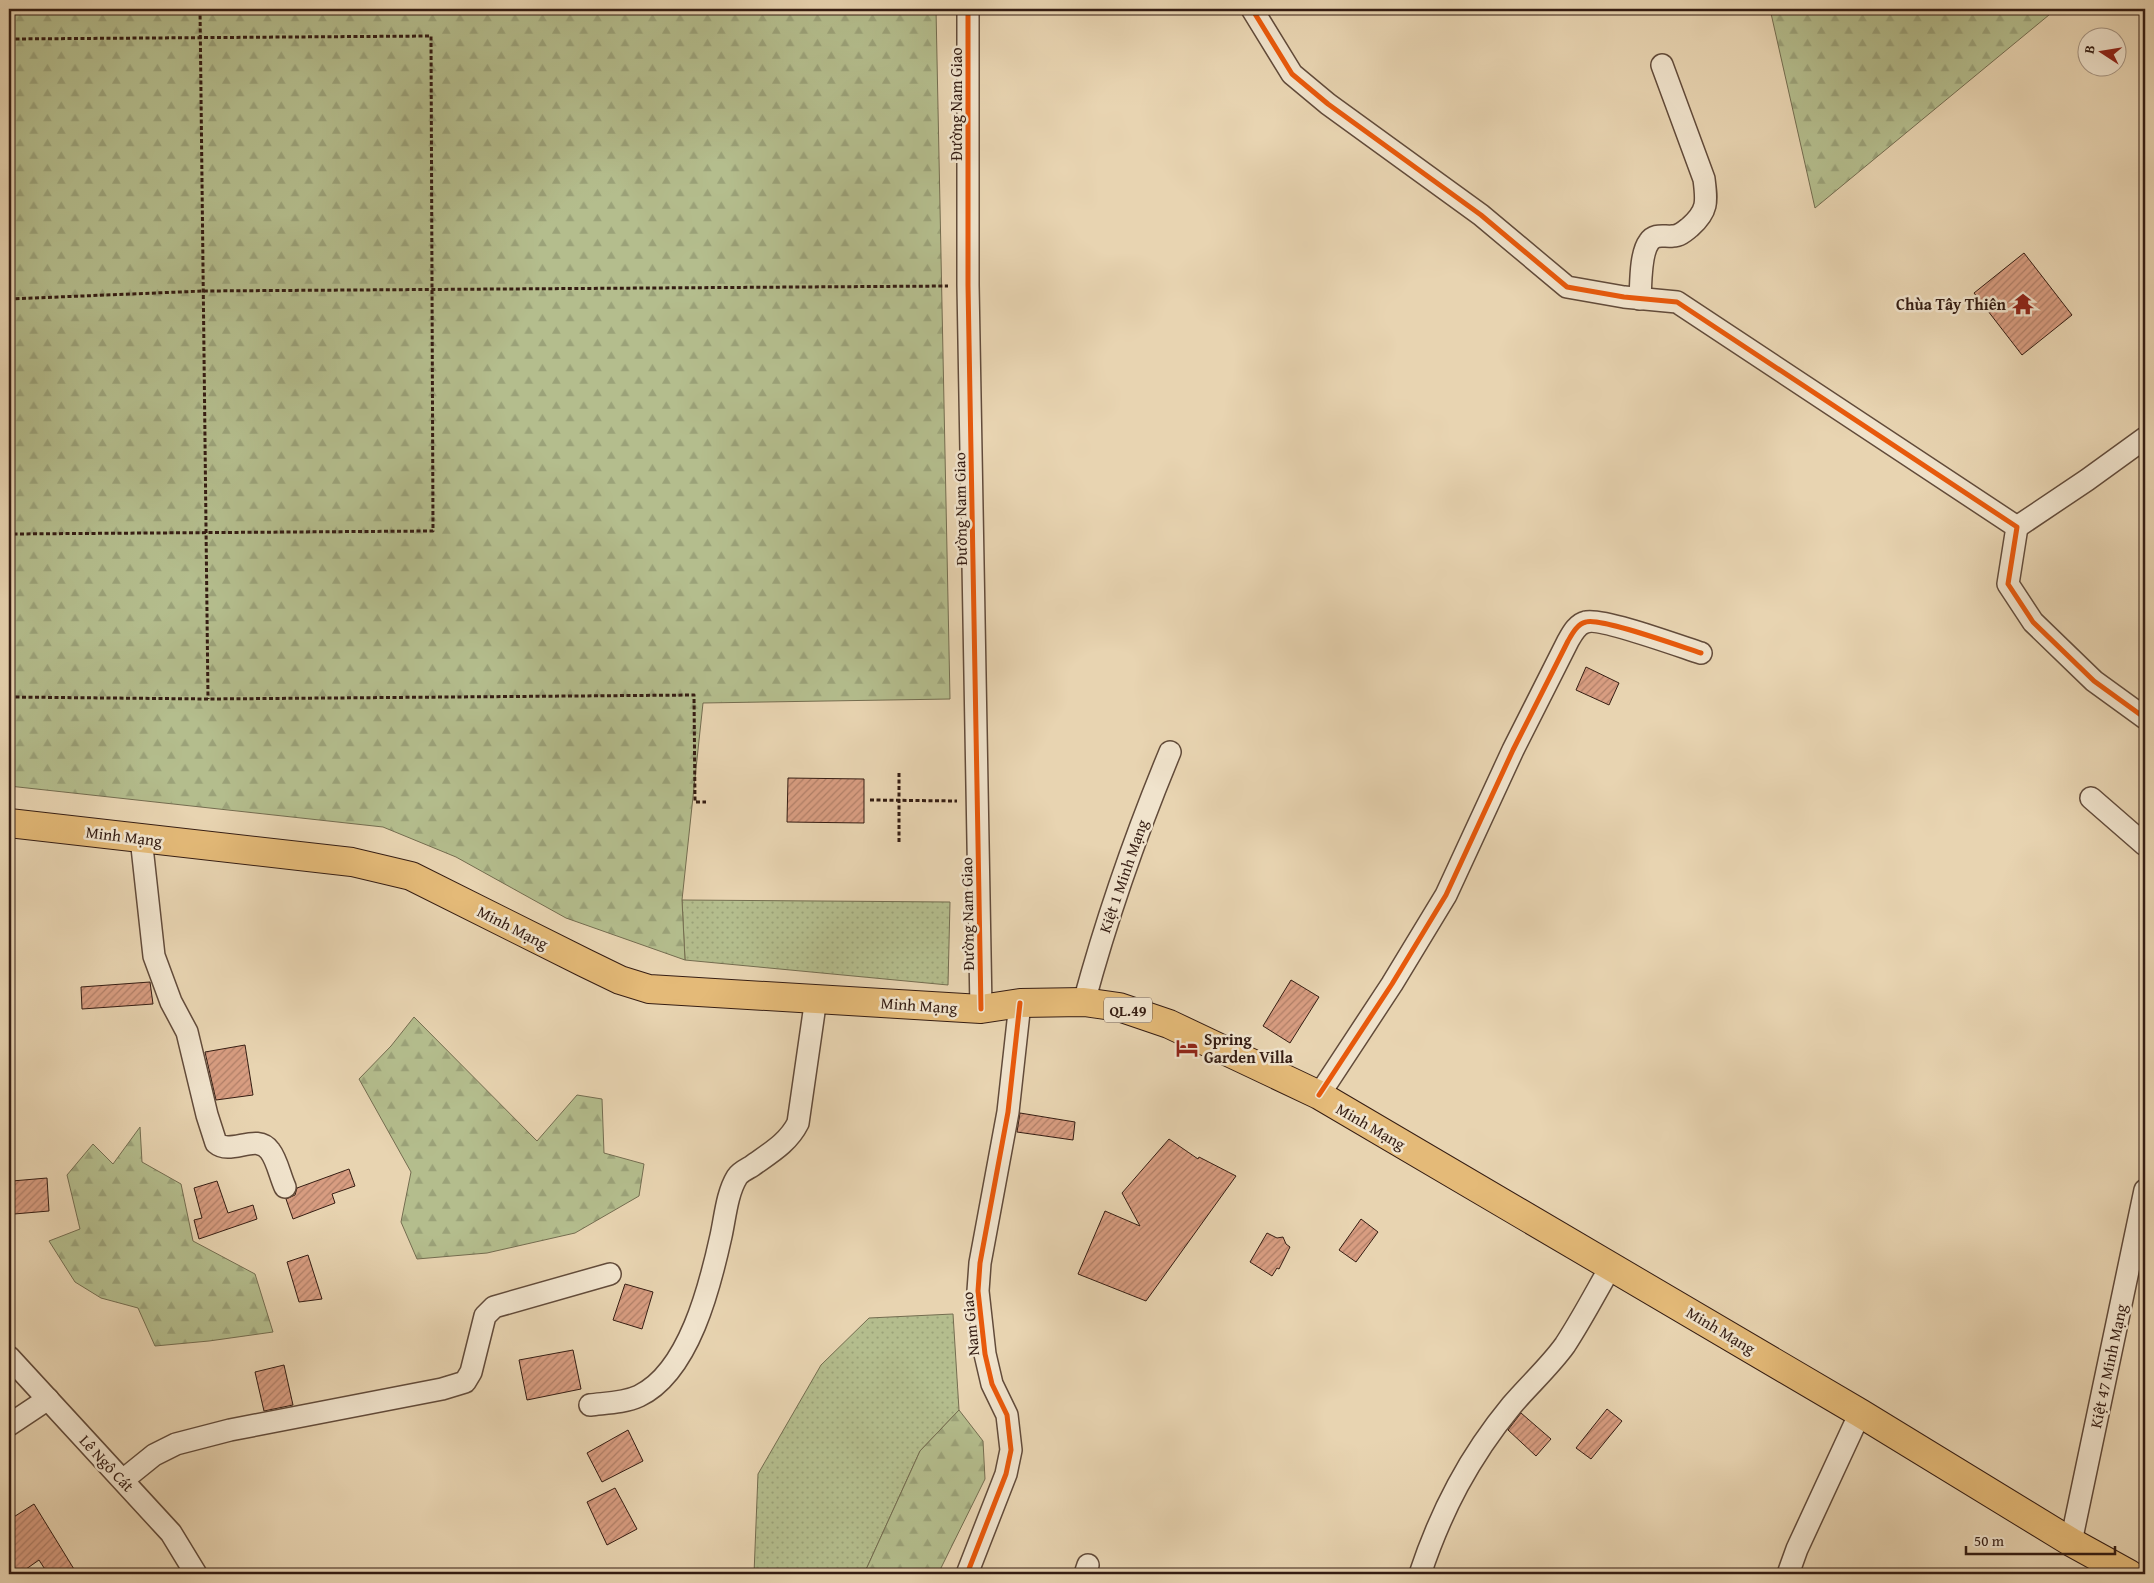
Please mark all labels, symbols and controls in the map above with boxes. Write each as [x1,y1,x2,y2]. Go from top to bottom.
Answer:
north arrow [2076,28,2126,78]
text: B [2079,43,2100,56]
street label: Đường Nam Giao [944,47,968,161]
temple icon: Chùa Tây Thiên [2010,291,2036,317]
place label: Chùa Tây Thiên [1896,292,2007,316]
street label: Đường Nam Giao [947,452,973,566]
street label: Kiệt 1 Minh Mạng [1092,816,1154,936]
street label: Minh Mạng [84,819,164,853]
street label: Đường Nam Giao [954,857,980,971]
street label: Minh Mạng [473,899,553,955]
street label: Minh Mạng [880,990,958,1020]
road number: QL.49 [1104,998,1152,1022]
place label: Spring Garden Villa [1204,1027,1294,1069]
hotel icon: Spring Garden Villa [1174,1035,1200,1061]
street label: Minh Mạng [1332,1096,1410,1156]
street label: Nam Giao [955,1291,985,1357]
street label: Minh Mạng [1682,1300,1760,1360]
street label: Kiệt 47 Minh Mạng [2083,1302,2133,1430]
street label: Lê Ngô Cát [74,1429,140,1497]
scale bar [1966,1523,2115,1555]
text: 50 m [1974,1530,2005,1551]

